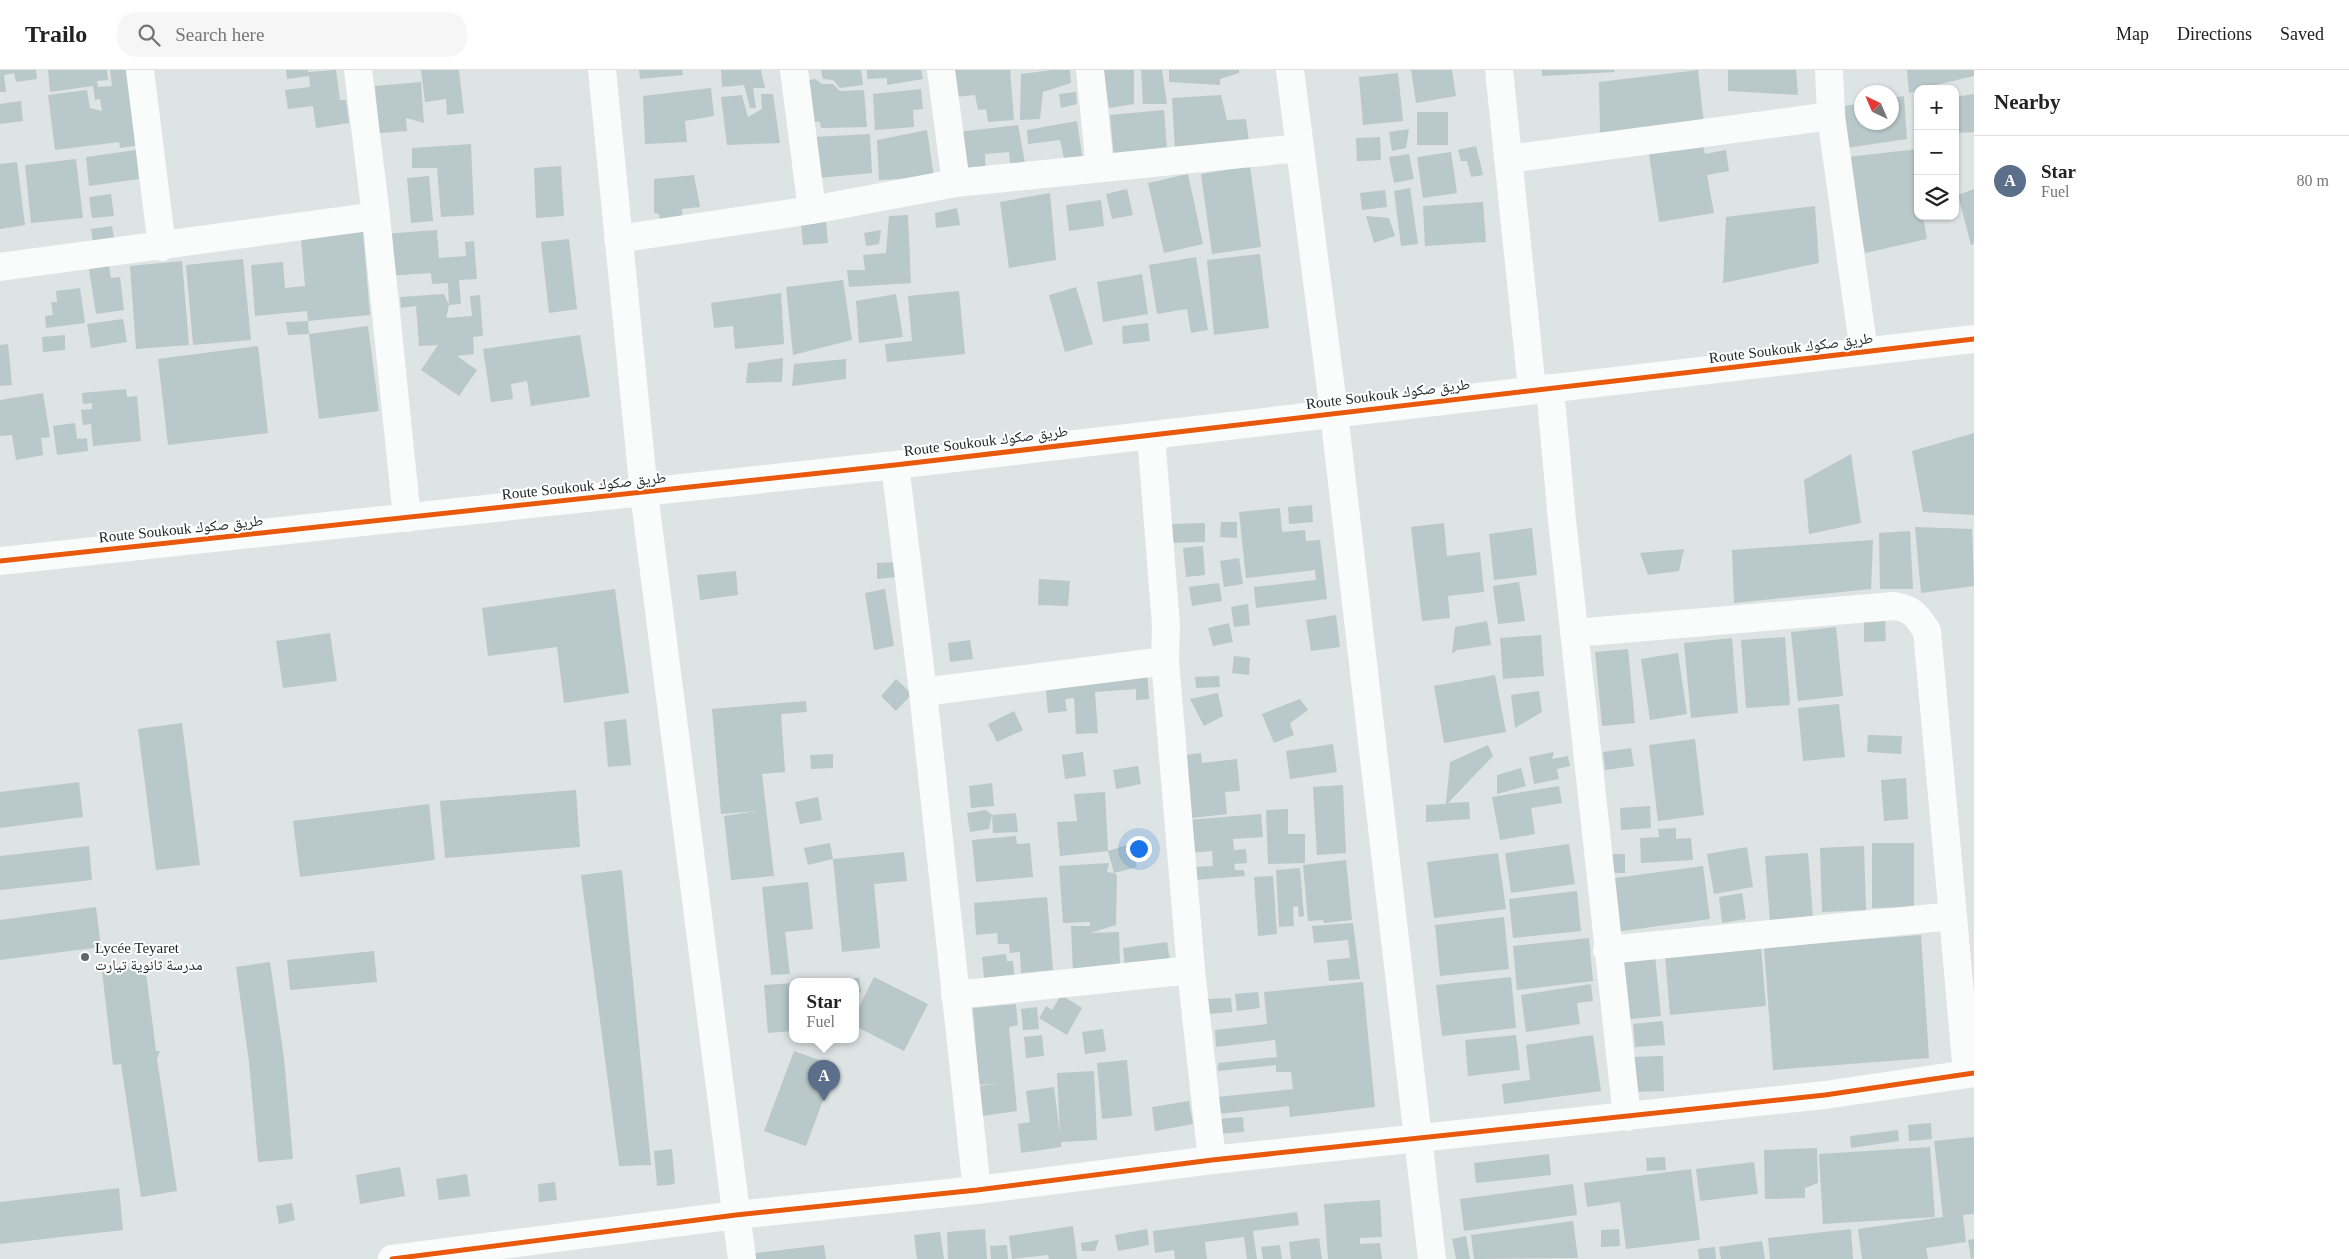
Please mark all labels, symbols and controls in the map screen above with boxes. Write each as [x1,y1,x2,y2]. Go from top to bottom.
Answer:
search box [117,12,467,57]
text: Trailo [25,21,87,47]
icon: search [135,21,163,49]
text: Search here [175,24,264,45]
text: Map [2116,24,2149,44]
text: Directions [2177,24,2252,44]
text: Saved [2280,24,2324,44]
north arrow [1854,85,1899,130]
map controls [1914,85,1959,220]
button: + [1914,85,1959,130]
text: Nearby [1994,90,2061,114]
button: − [1914,130,1959,175]
text: Star [2041,161,2076,182]
text: A [2004,172,2016,189]
text: 80 m [2297,172,2329,189]
button: layers [1914,175,1959,220]
text: Fuel [2041,183,2069,200]
street label: Route Soukouk طريق صكوك [1708,330,1874,368]
street label: Route Soukouk طريق صكوك [1305,376,1471,414]
street label: Route Soukouk طريق صكوك [903,423,1069,461]
street label: Route Soukouk طريق صكوك [501,469,667,505]
street label: Route Soukouk طريق صكوك [98,512,264,548]
your location [1126,836,1152,862]
place label: Lycée Teyaret مدرسة ثانوية تيارت [95,940,203,974]
marker: Lycée Teyaret مدرسة ثانوية تيارت [79,951,91,963]
popup [789,978,859,1043]
text: Star [807,991,841,1012]
text: Fuel [807,1013,835,1030]
pin: A [808,1060,840,1101]

